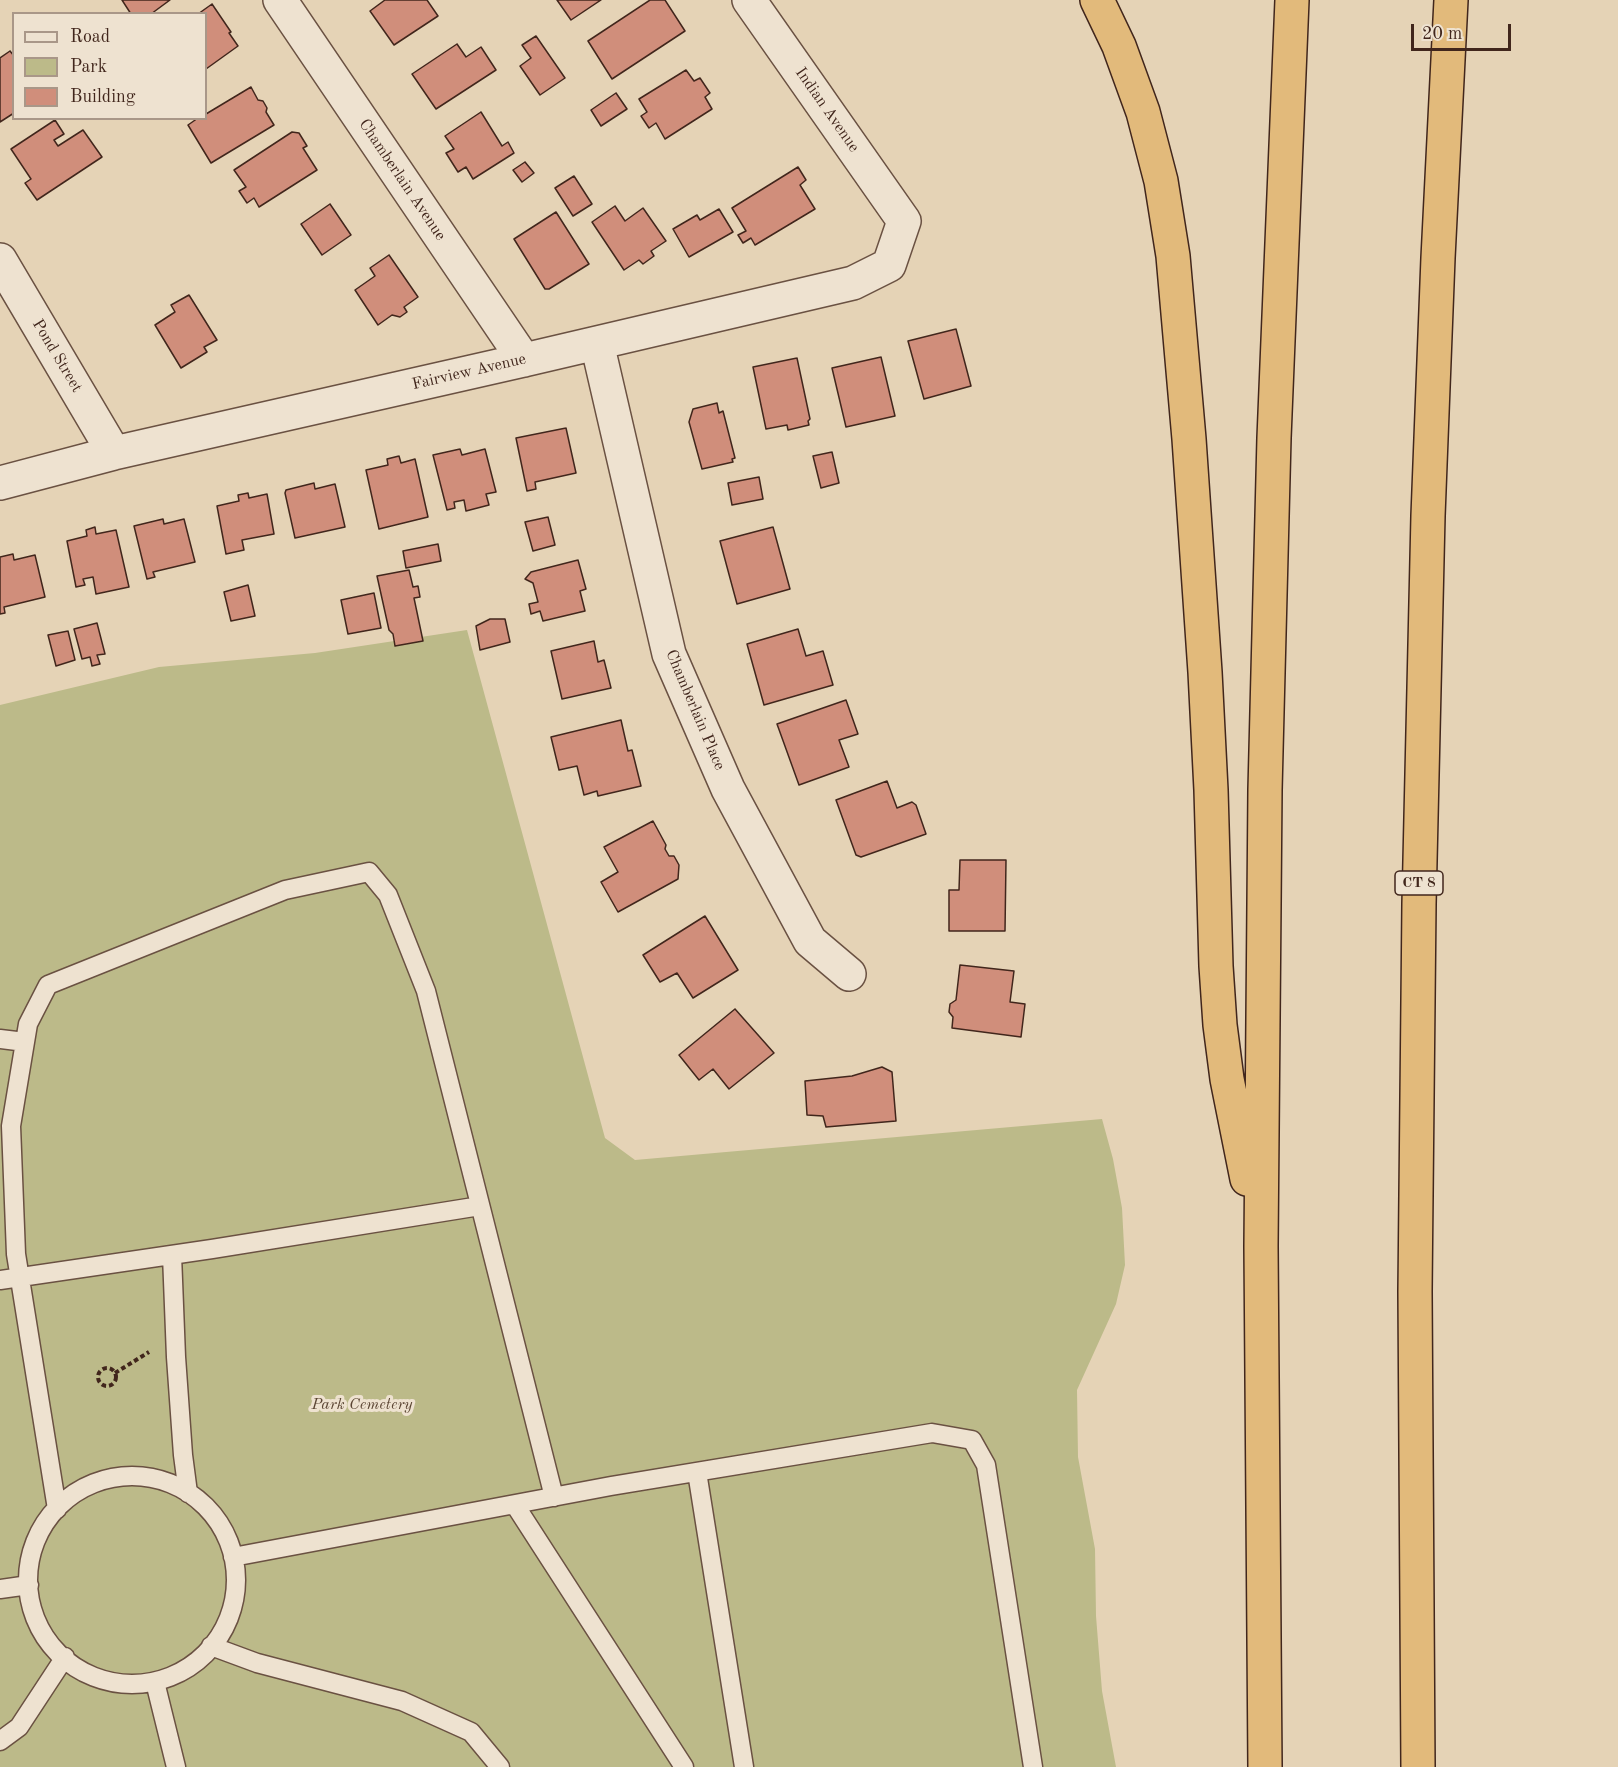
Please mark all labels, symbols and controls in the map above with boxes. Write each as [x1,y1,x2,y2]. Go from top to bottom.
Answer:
legend [12,12,207,120]
scale bar [1414,12,1514,50]
text: 20 m [1422,25,1462,43]
text: Road [70,28,110,46]
text: Park [70,58,107,76]
street label: Indian Avenue [791,64,863,156]
text: Building [70,88,135,106]
street label: Chamberlain Avenue [354,116,450,244]
street label: Pond Street [28,316,86,396]
street label: Fairview Avenue [410,350,528,394]
street label: Chamberlain Place [661,647,729,773]
road number: CT 8 [1395,871,1443,895]
park label: Park Cemetery [311,1395,413,1415]

